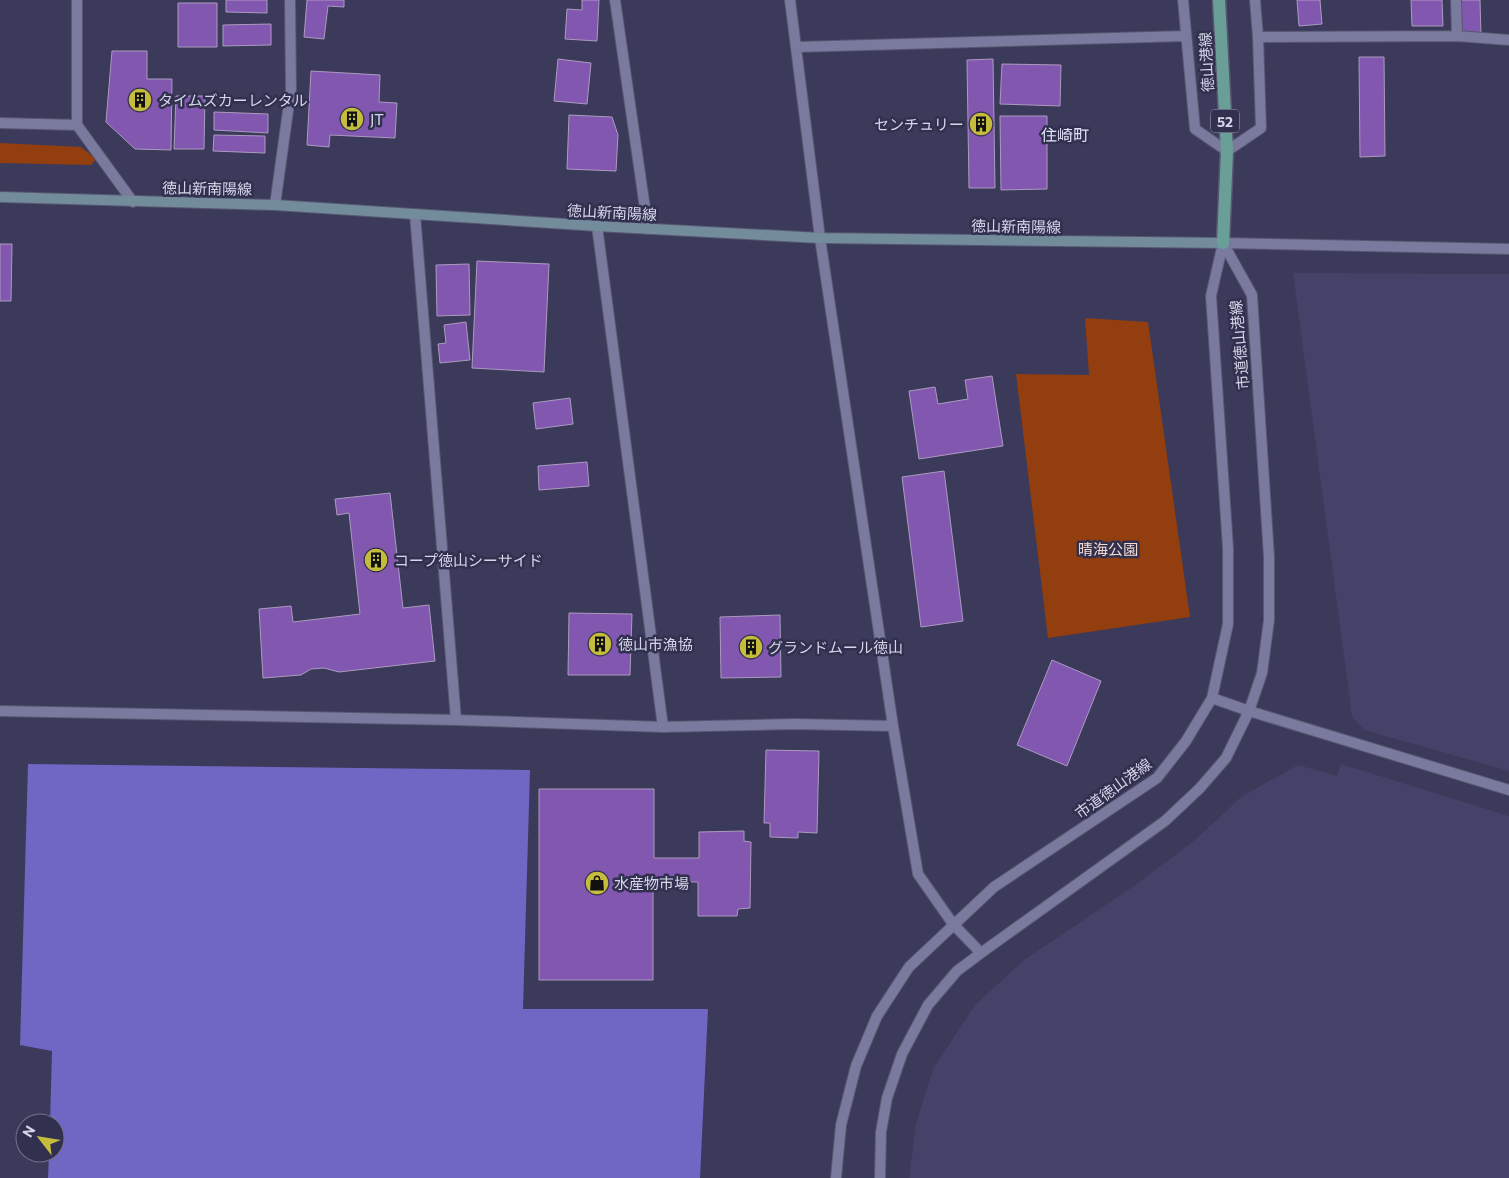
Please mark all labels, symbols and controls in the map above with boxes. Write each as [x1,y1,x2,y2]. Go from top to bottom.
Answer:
street label: 徳山港線 [1195,32,1217,92]
building icon: タイムズカーレンタル [127,87,153,113]
place label: タイムズカーレンタル [158,91,308,109]
building icon: JT [339,106,365,132]
place label: JT [370,110,384,128]
road number: 52 [1211,110,1239,132]
building icon: センチュリー [968,111,994,137]
place label: センチュリー [874,115,964,133]
district label: 住崎町 [1041,125,1089,144]
street label: 徳山新南陽線 [162,178,252,198]
street label: 徳山新南陽線 [567,201,657,223]
street label: 徳山新南陽線 [971,216,1061,236]
street label: 市道徳山港線 [1226,299,1252,391]
park label: 晴海公園 [1078,540,1138,558]
building icon: コープ徳山シーサイド [363,547,389,573]
place label: コープ徳山シーサイド [394,551,543,569]
building icon: 徳山市漁協 [587,631,613,657]
building icon: グランドムール徳山 [738,634,764,660]
place label: 徳山市漁協 [618,635,693,653]
place label: グランドムール徳山 [768,638,903,656]
street label: 市道徳山港線 [1071,754,1155,822]
shop icon: 水産物市場 [584,870,610,896]
place label: 水産物市場 [614,874,689,892]
north arrow [15,1113,65,1163]
text: N [18,1122,38,1140]

